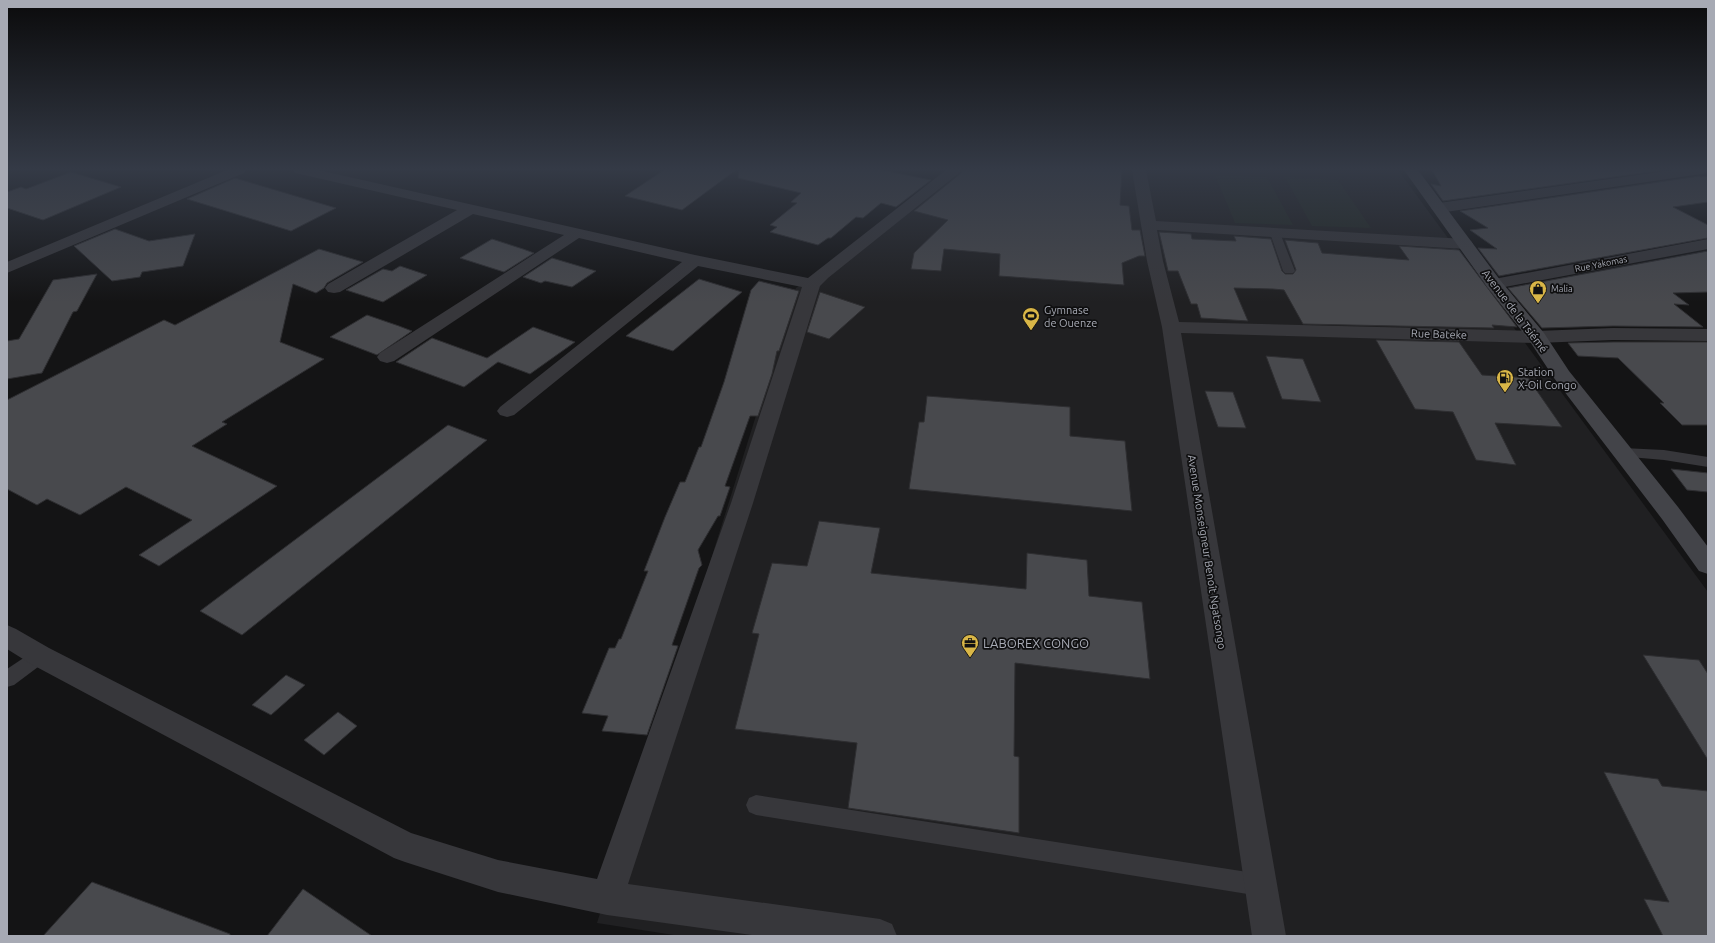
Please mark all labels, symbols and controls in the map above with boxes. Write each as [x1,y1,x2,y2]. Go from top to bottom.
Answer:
street label: Rue Yakomas [1574,254,1628,274]
street label: Avenue de la Tsiémé [1480,267,1550,355]
shop icon: Malia [1528,279,1548,304]
place label: Malia [1551,284,1573,294]
place label: Gymnase de Ouenze [1044,304,1097,329]
sports icon: Gymnase de Ouenze [1021,306,1041,331]
street label: Rue Bateke [1411,327,1467,341]
place label: Station X-Oil Congo [1518,366,1577,391]
fuel station icon: Station X-Oil Congo [1495,368,1515,393]
street label: Avenue Monseigneur Benoît Ngatsongo [1186,454,1228,650]
office icon: LABOREX CONGO [960,633,980,658]
place label: LABOREX CONGO [983,636,1089,650]

